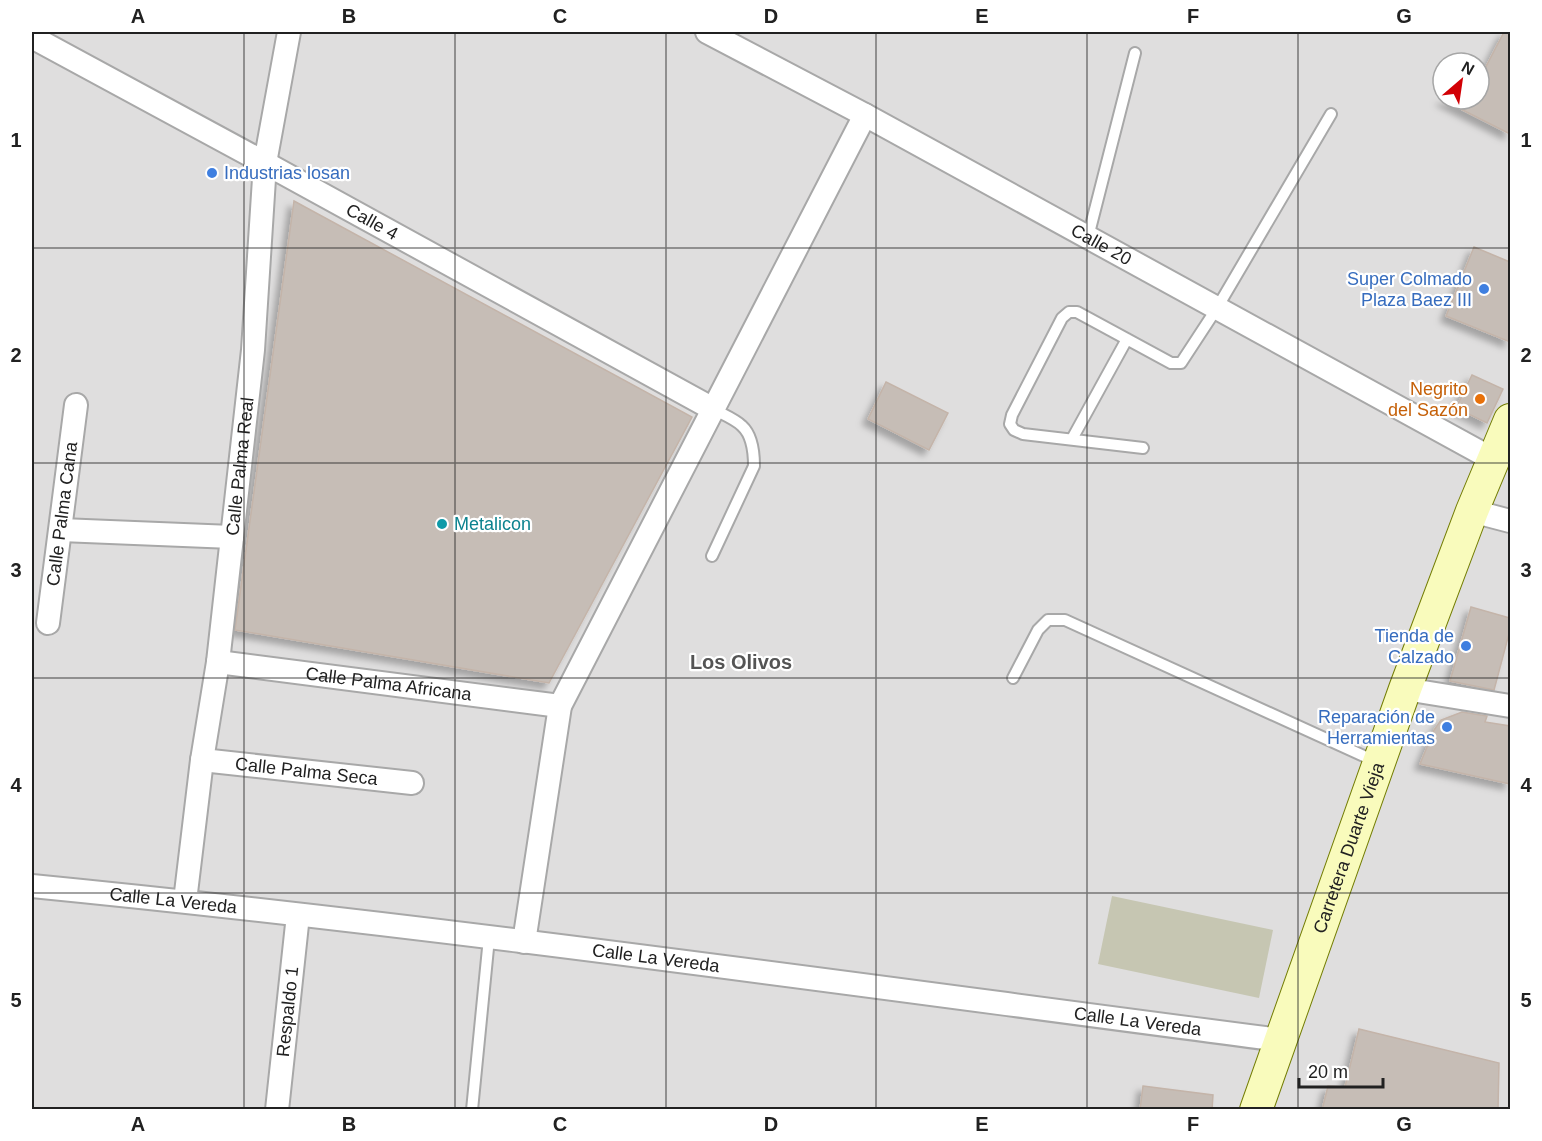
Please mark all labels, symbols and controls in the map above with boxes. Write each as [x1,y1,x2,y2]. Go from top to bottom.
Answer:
text: A [131,5,145,27]
text: B [342,5,356,27]
text: C [553,5,567,27]
text: D [764,5,778,27]
text: E [975,5,989,27]
text: F [1187,5,1199,27]
text: G [1396,5,1412,27]
north arrow [1431,51,1491,111]
text: N [1459,58,1477,79]
text: 1 [10,129,22,151]
text: 1 [1520,129,1532,151]
place label: Industrias losan [224,163,350,183]
marker: Industrias losan [205,166,219,180]
street label: Calle 4 [343,200,401,244]
street label: Calle 20 [1068,220,1135,269]
place label: Super Colmado Plaza Baez III [1347,269,1472,310]
marker: Super Colmado Plaza Baez III [1477,282,1491,296]
text: 2 [10,344,22,366]
text: 2 [1520,344,1532,366]
place label: Negrito del Sazón [1388,379,1468,420]
marker: Negrito del Sazón [1473,392,1487,406]
street label: Calle Palma Real [222,396,258,537]
street label: Calle Palma Cana [43,440,81,587]
place label: Metalicon [454,514,531,534]
marker: Metalicon [435,517,449,531]
text: 3 [10,559,22,581]
text: 3 [1520,559,1532,581]
place label: Tienda de Calzado [1375,626,1454,667]
marker: Tienda de Calzado [1459,639,1473,653]
district label: Los Olivos [690,651,792,673]
street label: Calle Palma Africana [304,663,474,705]
place label: Reparación de Herramientas [1318,707,1435,748]
marker: Reparación de Herramientas [1440,720,1454,734]
street label: Calle Palma Seca [234,754,380,789]
street label: Carretera Duarte Vieja [1309,759,1389,936]
text: 4 [10,774,22,796]
text: 4 [1520,774,1532,796]
street label: Calle La Vereda [108,884,239,918]
street label: Calle La Vereda [591,940,722,976]
street label: Respaldo 1 [273,965,302,1058]
text: 5 [10,989,22,1011]
text: 5 [1520,989,1532,1011]
street label: Calle La Vereda [1073,1003,1203,1040]
scale bar [1299,1051,1383,1089]
text: 20 m [1308,1062,1348,1082]
text: A [131,1113,145,1135]
text: B [342,1113,356,1135]
text: C [553,1113,567,1135]
text: D [764,1113,778,1135]
text: E [975,1113,989,1135]
text: F [1187,1113,1199,1135]
text: G [1396,1113,1412,1135]

